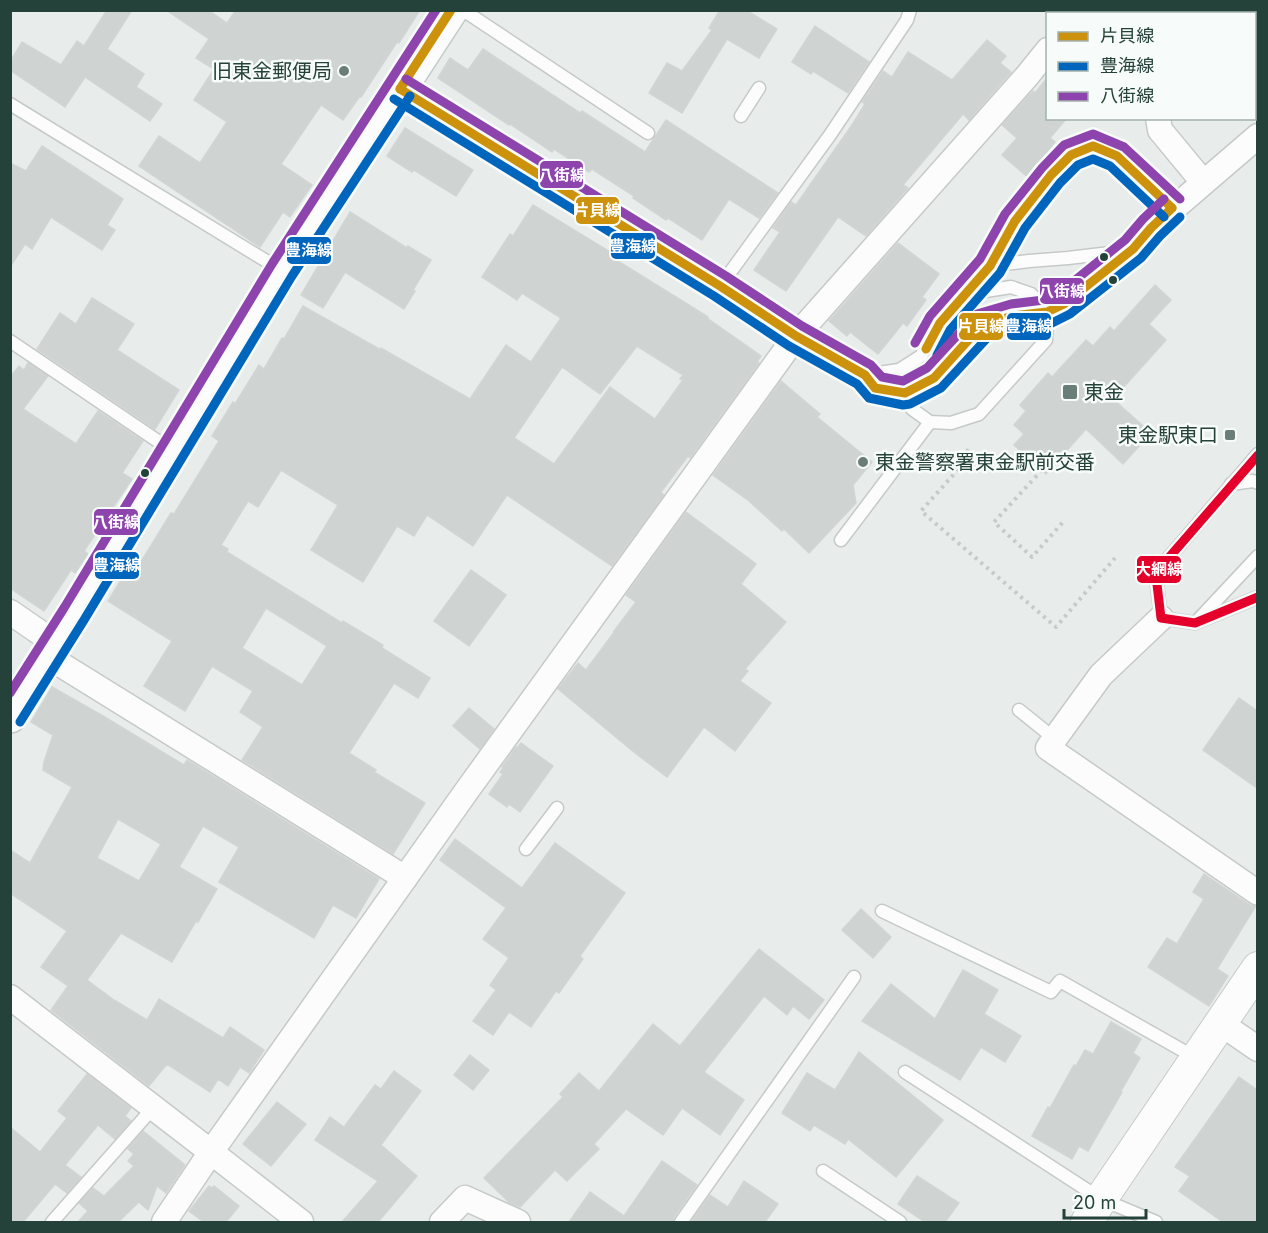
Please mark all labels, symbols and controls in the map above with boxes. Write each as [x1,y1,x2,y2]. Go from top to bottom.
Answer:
legend [1046,12,1256,120]
text: 片貝線 [1100,25,1154,46]
text: 豊海線 [1100,55,1154,76]
place label: 旧東金郵便局 [212,59,332,83]
marker: 旧東金郵便局 [337,64,351,78]
text: 八街線 [1100,85,1154,106]
line badge: 八街線 [539,160,584,189]
text: 八街線 [538,165,586,185]
line badge: 片貝線 [575,196,620,225]
text: 片貝線 [573,200,621,220]
line badge: 豊海線 [610,232,656,260]
line badge: 豊海線 [286,236,332,265]
text: 豊海線 [609,236,657,256]
text: 豊海線 [285,240,333,260]
unlabelled marker [1098,251,1110,263]
unlabelled marker [1107,274,1119,286]
line badge: 八街線 [1039,277,1085,305]
text: 八街線 [1038,281,1086,301]
line badge: 片貝線 [958,312,1004,341]
line badge: 豊海線 [1006,312,1052,341]
text: 片貝線 [957,316,1005,336]
text: 豊海線 [1005,316,1053,336]
place label: 東金 [1084,380,1124,404]
marker: 東金 [1061,383,1079,401]
place label: 東金駅東口 [1118,423,1218,447]
marker: 東金駅東口 [1223,428,1237,442]
place label: 東金警察署東金駅前交番 [875,450,1095,474]
marker: 東金警察署東金駅前交番 [856,455,870,469]
unlabelled marker [139,467,151,479]
line badge: 八街線 [93,508,139,536]
text: 八街線 [92,512,140,532]
line badge: 豊海線 [94,551,140,580]
text: 豊海線 [93,555,141,575]
line badge: 大網線 [1136,555,1182,584]
text: 大網線 [1135,559,1183,579]
scale bar [1064,1182,1146,1220]
text: 20 m [1073,1192,1116,1213]

